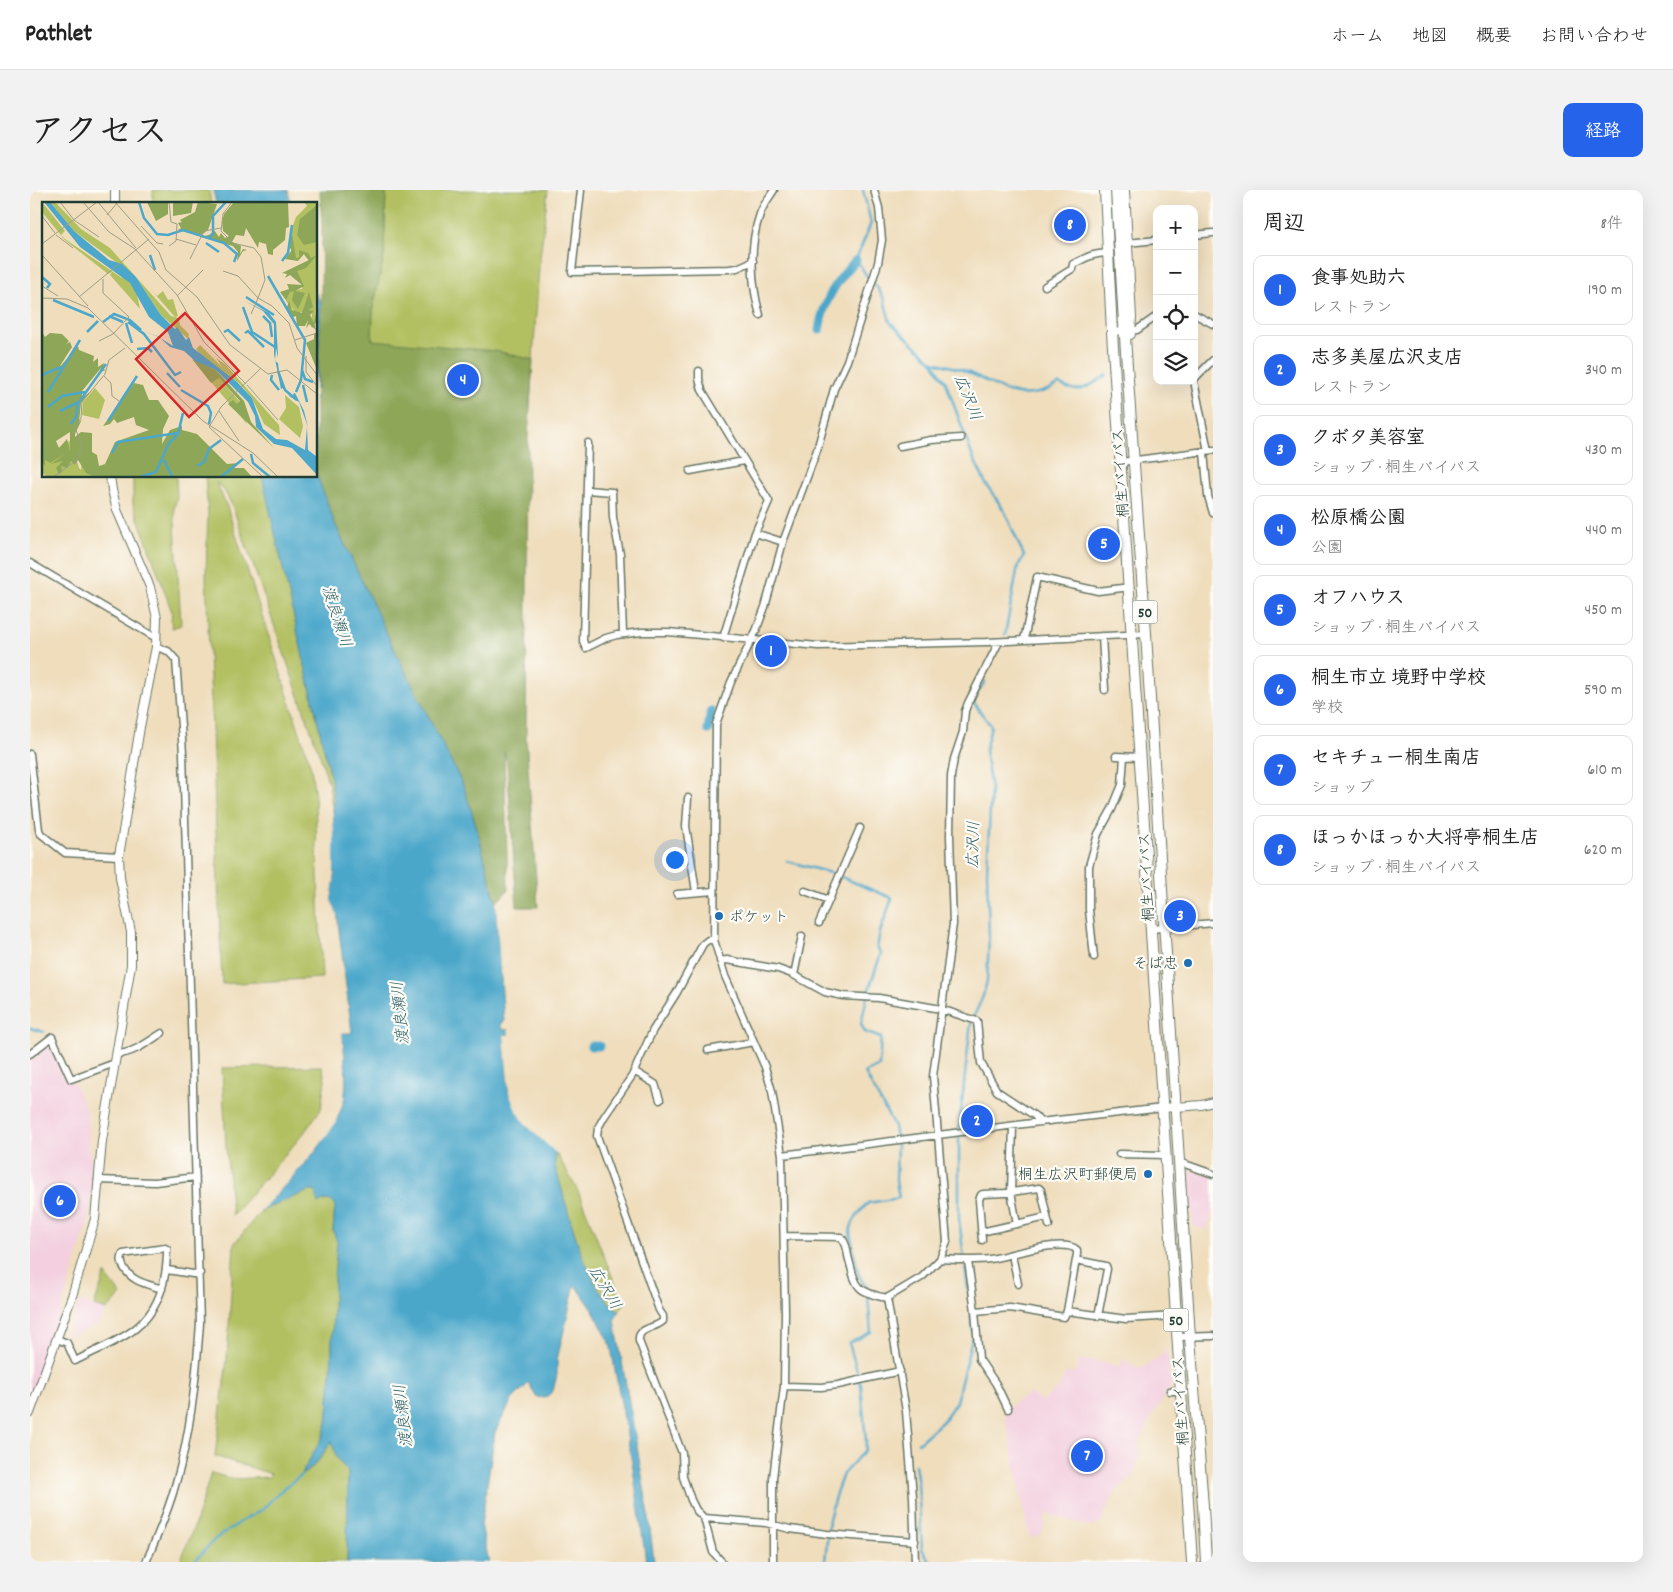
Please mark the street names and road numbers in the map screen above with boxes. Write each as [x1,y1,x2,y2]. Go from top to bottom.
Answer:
street label: 桐生バイパス [1108,427,1136,518]
road number: 50 [1132,601,1158,624]
street label: 桐生バイパス [1135,832,1161,922]
road number: 50 [1164,1308,1188,1332]
street label: 桐生バイパス [1168,1355,1196,1446]

